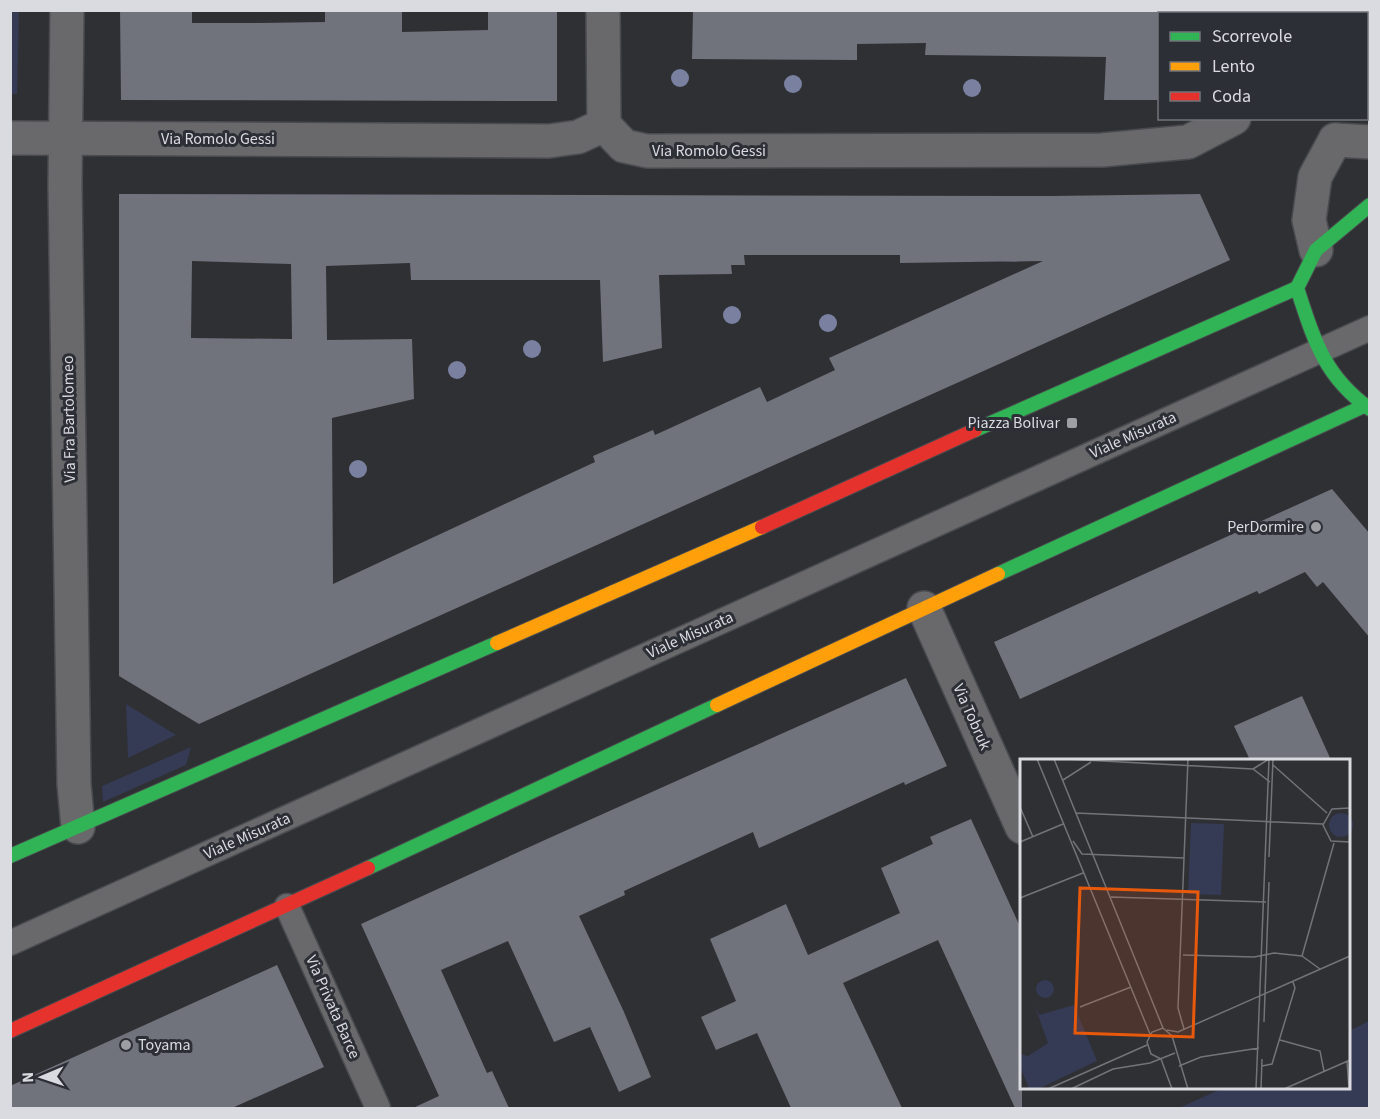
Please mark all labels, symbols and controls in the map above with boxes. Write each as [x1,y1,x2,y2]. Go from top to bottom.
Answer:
legend [1158,12,1368,120]
text: Scorrevole [1212,24,1292,49]
text: Lento [1212,54,1255,79]
text: Coda [1212,84,1251,109]
street label: Via Romolo Gessi [161,128,275,150]
street label: Via Romolo Gessi [652,140,766,162]
street label: Via Fra Bartolomeo [57,355,81,483]
street label: Viale Misurata [1086,406,1180,464]
place label: Piazza Bolivar [968,412,1060,434]
marker: Piazza Bolivar [1065,416,1079,430]
place label: PerDormire [1227,516,1304,538]
marker: PerDormire [1309,520,1323,534]
street label: Viale Misurata [643,606,737,664]
street label: Via Tobruk [948,680,996,754]
inset map [1020,759,1350,1089]
street label: Viale Misurata [200,807,294,865]
street label: Via Privata Barce [300,952,366,1062]
place label: Toyama [138,1034,191,1056]
marker: Toyama [119,1038,133,1052]
north arrow [12,1047,72,1107]
text: N [17,1072,39,1083]

